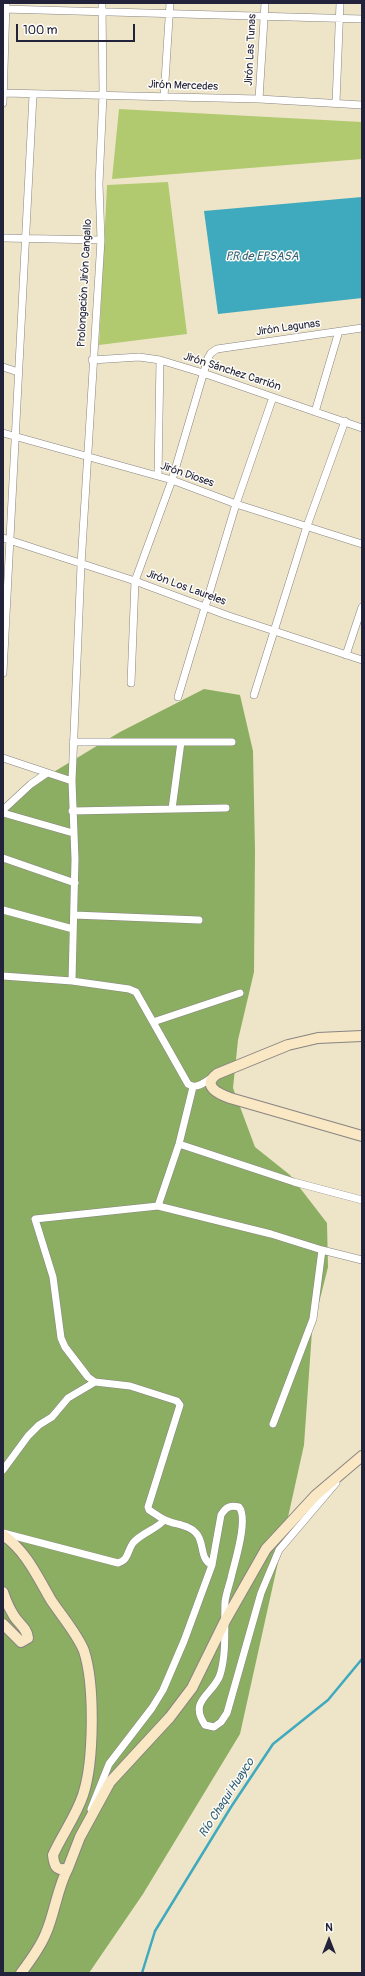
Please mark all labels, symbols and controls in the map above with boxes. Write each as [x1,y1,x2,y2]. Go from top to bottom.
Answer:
street label: Jirón Las Tunas [243,14,259,86]
scale bar [18,16,137,42]
text: 100 m [23,23,57,38]
street label: Jirón Mercedes [148,78,218,94]
street label: Prolongación Jirón Cangallo [75,219,95,347]
water label: P.R de EPSASA [225,250,299,264]
street label: Jirón Lagunas [255,317,321,339]
street label: Jirón Sánchez Carrión [182,350,282,394]
street label: Jirón Dioses [158,460,216,490]
street label: Jirón Los Laureles [144,567,228,609]
water label: Río Chaqui Huayco [196,1756,258,1840]
north arrow [309,1920,349,1960]
text: N [325,1921,333,1934]

